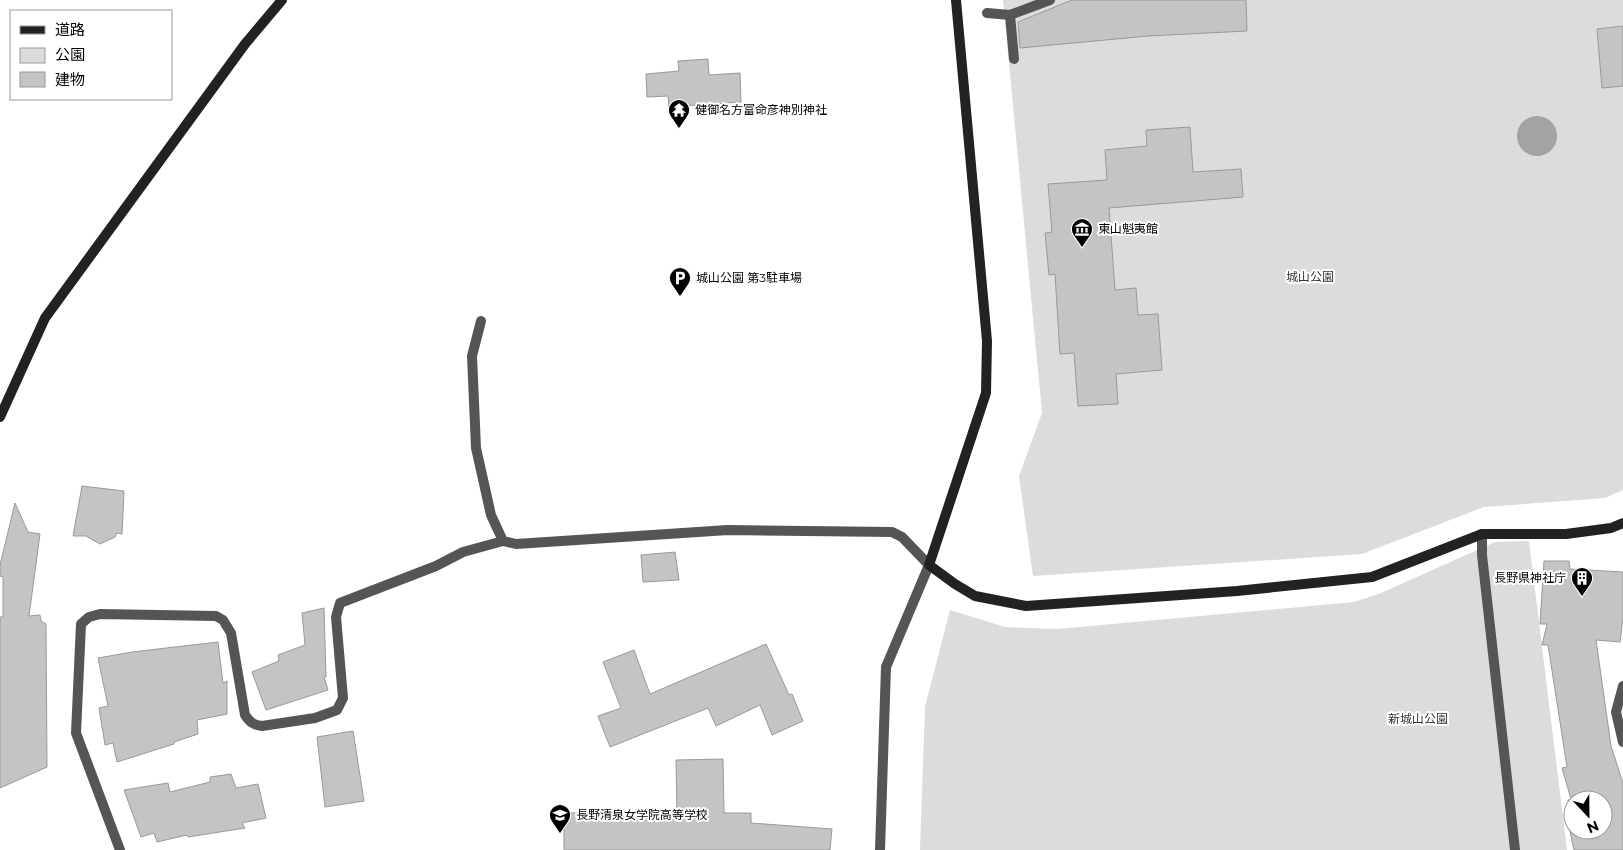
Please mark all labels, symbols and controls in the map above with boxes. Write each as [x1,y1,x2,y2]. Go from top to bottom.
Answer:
legend [10,10,172,100]
text: 道路 [55,20,85,39]
text: 公園 [55,45,85,64]
text: 建物 [55,70,85,89]
temple icon: 健御名方富命彦神別神社 [667,98,691,129]
place label: 健御名方富命彦神別神社 [695,102,827,117]
museum icon: 東山魁夷館 [1070,217,1094,248]
place label: 東山魁夷館 [1098,221,1158,236]
parking icon: 城山公園 第3駐車場 [668,266,692,297]
park label: 城山公園 [1286,269,1334,284]
place label: 城山公園 第3駐車場 [696,270,802,285]
building icon: 長野県神社庁 [1570,566,1594,597]
place label: 長野県神社庁 [1494,570,1566,585]
park label: 新城山公園 [1388,711,1448,726]
north arrow [1563,790,1613,840]
school or university icon: 長野清泉女学院高等学校 [548,803,572,834]
place label: 長野清泉女学院高等学校 [576,807,708,822]
text: N [1584,817,1601,838]

